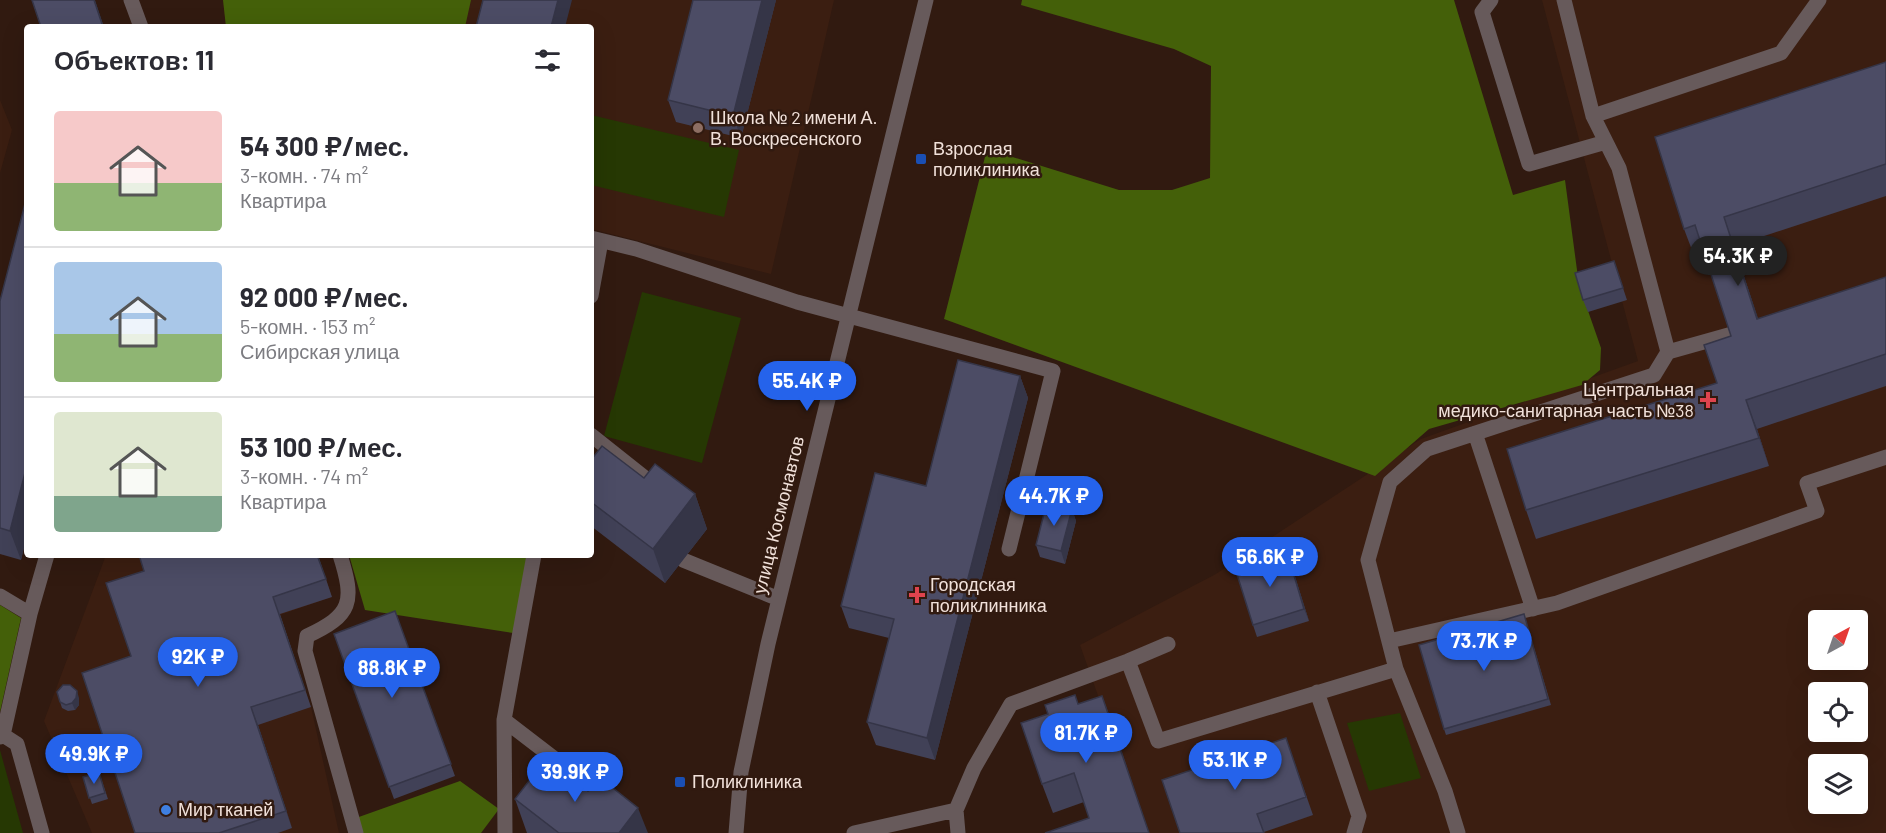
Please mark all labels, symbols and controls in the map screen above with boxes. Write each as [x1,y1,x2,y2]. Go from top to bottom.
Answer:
text: Объектов: 11 [54,44,214,75]
icon: filters [531,44,564,77]
place label: Школа № 2 имени А. В. Воскресенского [710,106,878,149]
marker: Школа № 2 имени А. В. Воскресенского [691,121,705,135]
text: 54 300 ₽/мес. [240,130,409,161]
icon: home [102,135,174,207]
place label: Взрослая поликлиника [933,137,1041,180]
marker: Взрослая поликлиника [914,152,928,166]
text: 3-комн. · 74 m² [240,163,368,187]
text: Квартира [240,188,326,212]
pin: 54.3K ₽ [1683,236,1793,287]
text: 54.3K ₽ [1703,243,1773,267]
text: 92 000 ₽/мес. [240,281,409,312]
icon: home [102,286,174,358]
text: 5-комн. · 153 m² [240,314,375,338]
text: Сибирская улица [240,339,400,363]
pin: 55.4K ₽ [752,361,862,412]
text: 55.4K ₽ [772,368,842,392]
place label: Центральная медико-санитарная часть №38 [1438,378,1694,421]
marker: Центральная медико-санитарная часть №38 [1699,391,1717,409]
text: 53 100 ₽/мес. [240,431,403,462]
street label: улица Космонавтов [748,434,808,596]
icon: home [102,436,174,508]
text: 3-комн. · 74 m² [240,464,368,488]
pin: 44.7K ₽ [999,476,1109,527]
text: 44.7K ₽ [1019,483,1089,507]
text: Квартира [240,489,326,513]
pin: 56.6K ₽ [1215,537,1325,588]
text: 56.6K ₽ [1236,544,1304,568]
place label: Городская поликлинника [930,573,1048,616]
marker: Городская поликлинника [908,586,926,604]
north arrow [1808,610,1868,670]
map controls [1808,610,1868,814]
pin: 73.7K ₽ [1429,621,1539,672]
text: 73.7K ₽ [1451,628,1517,652]
pin: 92K ₽ [156,637,240,688]
text: 92K ₽ [172,644,224,668]
pin: 88.8K ₽ [337,648,447,699]
text: 88.8K ₽ [358,655,426,679]
button: locate [1808,682,1868,742]
pin: 81.7K ₽ [1031,713,1141,764]
text: 81.7K ₽ [1054,720,1118,744]
pin: 49.9K ₽ [39,734,149,785]
pin: 53.1K ₽ [1180,740,1290,791]
text: 49.9K ₽ [59,741,129,765]
text: 53.1K ₽ [1203,747,1267,771]
pin: 39.9K ₽ [520,752,630,803]
button: layers [1808,754,1868,814]
text: 39.9K ₽ [541,759,609,783]
place label: Поликлиника [692,770,803,792]
marker: Поликлиника [673,775,687,789]
place label: Мир тканей [178,798,273,820]
marker: Мир тканей [159,803,173,817]

